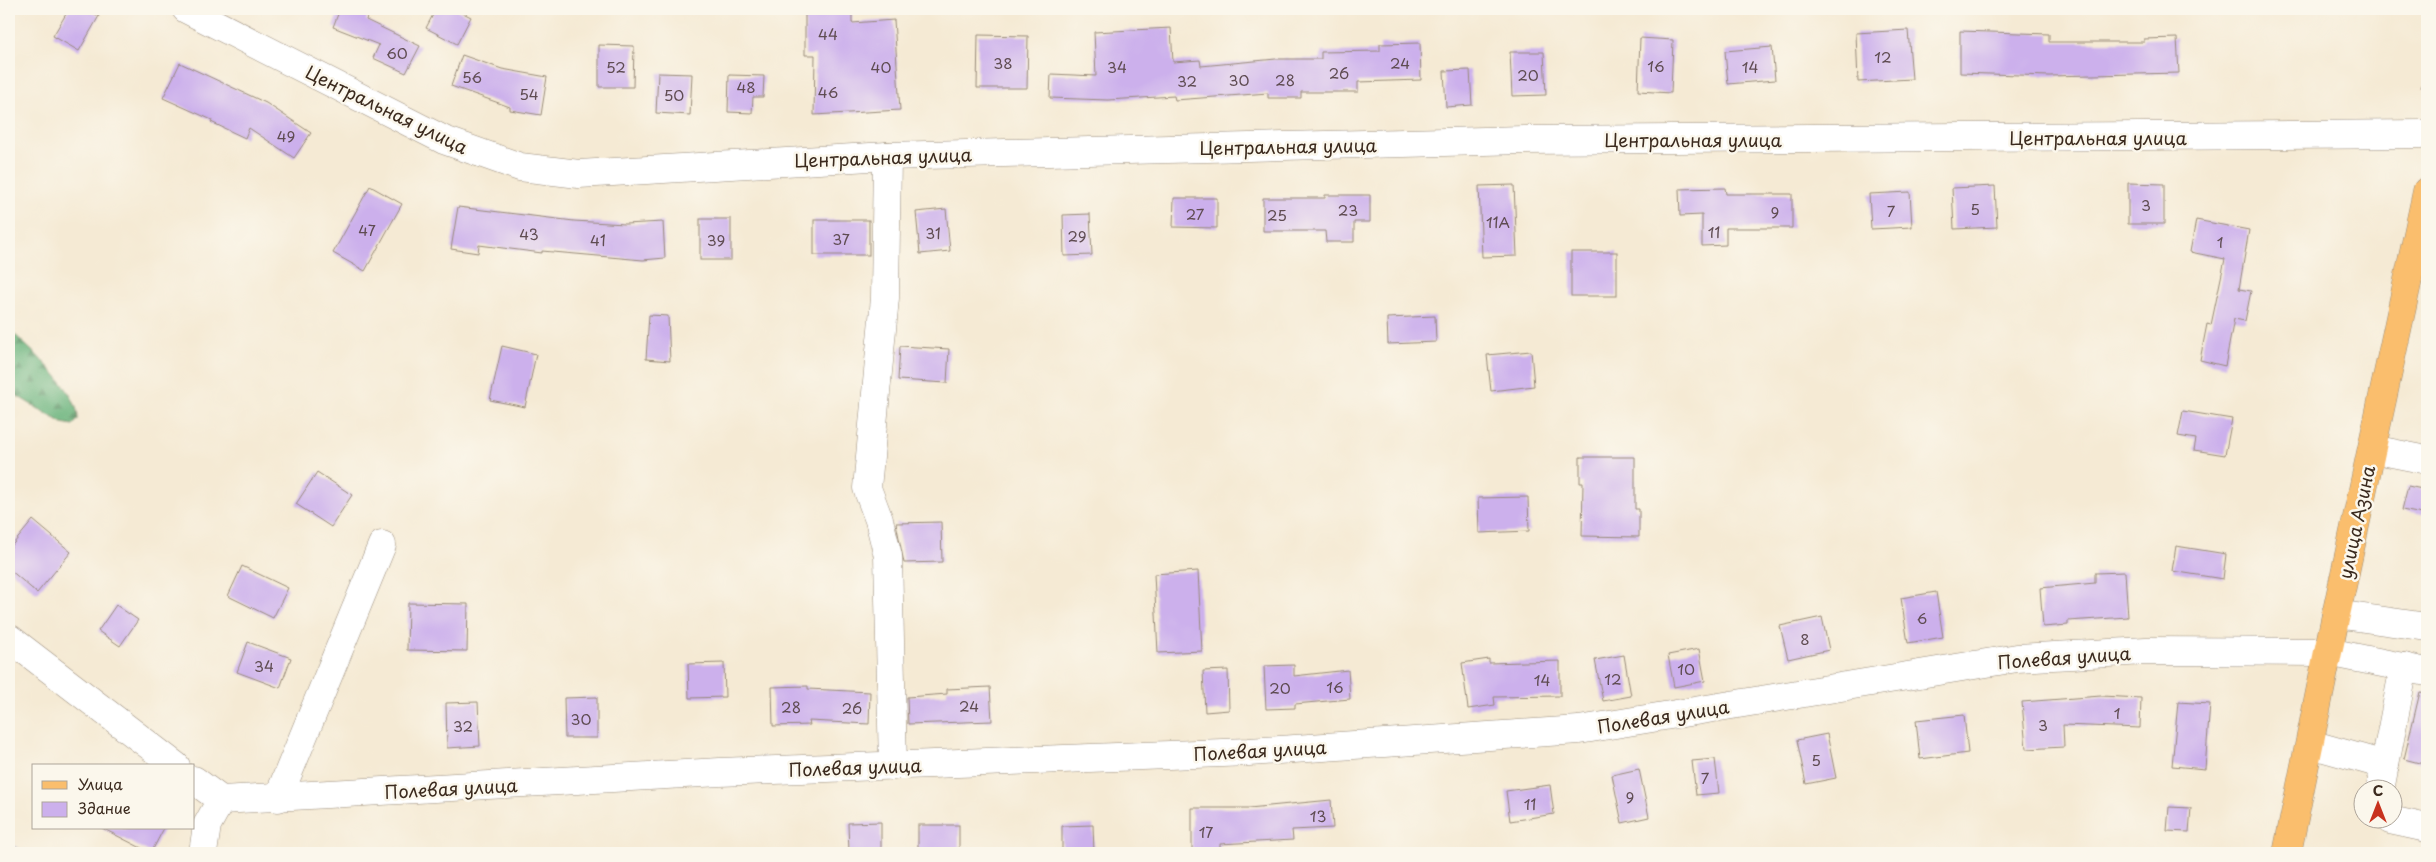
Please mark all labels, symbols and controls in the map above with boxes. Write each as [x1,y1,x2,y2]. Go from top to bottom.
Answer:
house number: 44 [818,22,838,45]
house number: 60 [386,41,408,64]
house number: 12 [1874,45,1892,68]
house number: 38 [993,51,1013,74]
house number: 24 [1390,51,1410,74]
house number: 16 [1647,54,1665,77]
house number: 52 [606,55,626,78]
house number: 40 [871,55,891,78]
house number: 34 [1107,55,1127,78]
house number: 14 [1742,55,1758,78]
street label: Центральная улица [301,58,473,160]
house number: 26 [1329,61,1349,84]
house number: 20 [1517,63,1539,86]
house number: 56 [462,65,482,88]
house number: 30 [1229,68,1249,91]
house number: 28 [1275,68,1295,91]
house number: 32 [1177,69,1197,92]
house number: 48 [736,75,756,98]
house number: 46 [818,80,838,103]
house number: 54 [519,82,539,105]
house number: 50 [664,83,684,106]
house number: 49 [277,124,295,147]
street label: Центральная улица [2009,124,2187,151]
street label: Центральная улица [1604,126,1782,153]
street label: Центральная улица [1199,131,1378,161]
street label: Центральная улица [794,140,973,174]
house number: 3 [2141,193,2151,216]
house number: 5 [1970,197,1980,220]
house number: 23 [1338,198,1358,221]
house number: 7 [1887,199,1896,222]
house number: 9 [1771,200,1779,223]
house number: 27 [1186,202,1205,225]
house number: 25 [1267,203,1287,226]
house number: 11А [1486,210,1510,233]
house number: 47 [358,218,376,241]
house number: 11 [1708,220,1720,243]
house number: 31 [925,221,941,244]
house number: 43 [519,222,539,245]
house number: 29 [1067,224,1087,247]
house number: 37 [832,227,850,250]
house number: 41 [590,228,606,251]
house number: 39 [707,228,725,251]
house number: 1 [2217,230,2223,253]
street label: улица Азина [2331,462,2381,581]
house number: 6 [1917,606,1927,629]
house number: 8 [1800,627,1810,650]
street label: Полевая улица [1997,639,2132,675]
house number: 34 [254,654,274,677]
house number: 10 [1677,657,1695,680]
house number: 12 [1604,667,1622,690]
house number: 14 [1534,668,1550,691]
house number: 16 [1326,675,1344,698]
house number: 20 [1269,676,1291,699]
street label: Полевая улица [1595,692,1732,740]
house number: 24 [959,694,979,717]
house number: 28 [781,695,801,718]
house number: 26 [842,696,862,719]
house number: 1 [2114,701,2120,724]
house number: 30 [571,707,591,730]
house number: 3 [2038,713,2048,736]
house number: 32 [453,714,473,737]
street label: Полевая улица [1193,733,1328,767]
house number: 5 [1811,748,1821,771]
street label: Полевая улица [788,751,923,783]
legend [32,764,195,830]
house number: 7 [1701,766,1710,789]
street label: Полевая улица [384,771,519,805]
text: Улица [78,772,123,795]
north arrow [2354,780,2404,830]
text: С [2373,780,2383,801]
house number: 9 [1626,785,1634,808]
house number: 11 [1524,792,1536,815]
text: Здание [78,796,131,819]
house number: 13 [1310,804,1326,827]
house number: 17 [1199,820,1213,843]

